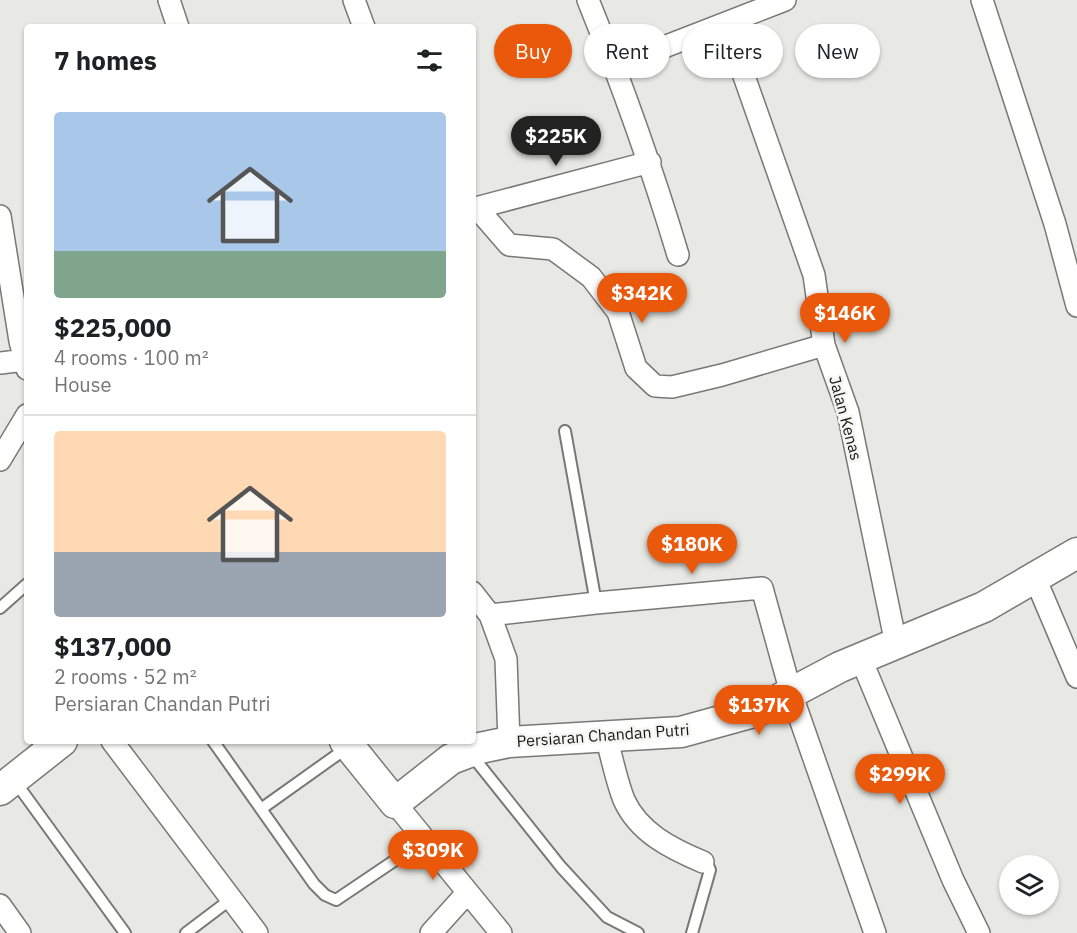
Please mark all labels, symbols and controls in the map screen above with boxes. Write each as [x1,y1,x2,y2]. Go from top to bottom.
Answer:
chip: Buy [494,24,572,78]
chip: Rent [584,24,670,78]
chip: Filters [682,24,783,78]
chip: New [795,24,880,78]
text: 7 homes [54,43,157,77]
icon: filters [413,44,446,77]
pin: $225K [514,116,598,167]
text: $225K [525,122,587,149]
icon: home [196,151,304,259]
pin: $342K [600,273,684,324]
text: $342K [611,279,673,306]
pin: $146K [803,293,887,344]
text: $146K [814,299,876,326]
text: $225,000 [54,310,171,344]
text: 4 rooms · 100 m² [54,344,209,371]
text: House [54,371,111,398]
street label: Jalan Kenas [825,374,867,462]
icon: home [196,470,304,578]
pin: $180K [650,524,734,575]
text: $180K [661,530,723,557]
text: $137,000 [54,629,171,663]
text: 2 rooms · 52 m² [54,663,197,690]
pin: $137K [717,685,801,736]
text: Persiaran Chandan Putri [54,690,271,717]
text: $137K [728,691,790,718]
street label: Persiaran Chandan Putri [516,719,690,751]
pin: $299K [858,754,942,805]
text: $299K [869,760,931,787]
pin: $309K [391,830,475,881]
text: $309K [402,836,464,863]
map controls [999,855,1059,915]
button: layers [999,855,1059,915]

